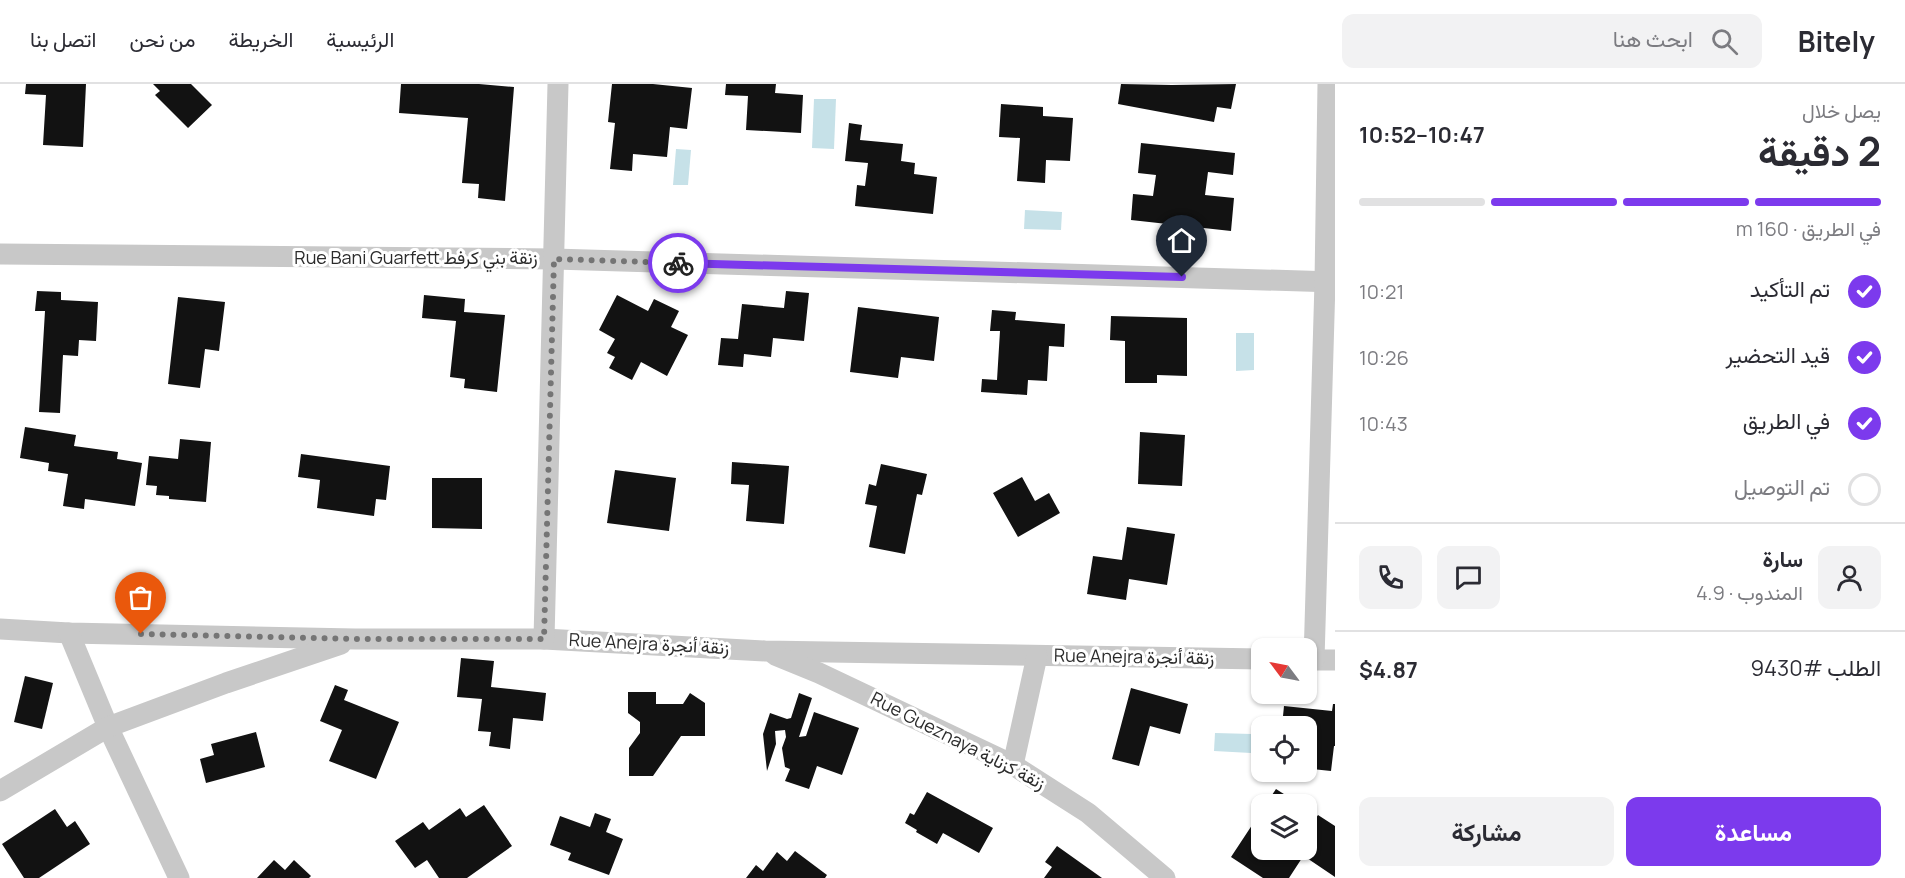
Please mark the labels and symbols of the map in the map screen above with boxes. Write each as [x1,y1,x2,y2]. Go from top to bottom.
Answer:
pin [1156,215,1207,277]
courier [648,233,708,293]
street label: Rue Bani Guarfett زنقة بني كرفط [294,245,538,273]
pin [115,572,166,634]
street label: Rue Anejra زنقة أنجرة [568,627,730,659]
north arrow [1251,638,1317,704]
street label: Rue Anejra زنقة أنجرة [1054,643,1214,669]
street label: Rue Gueznaya زنقة كزناية [867,686,1050,795]

